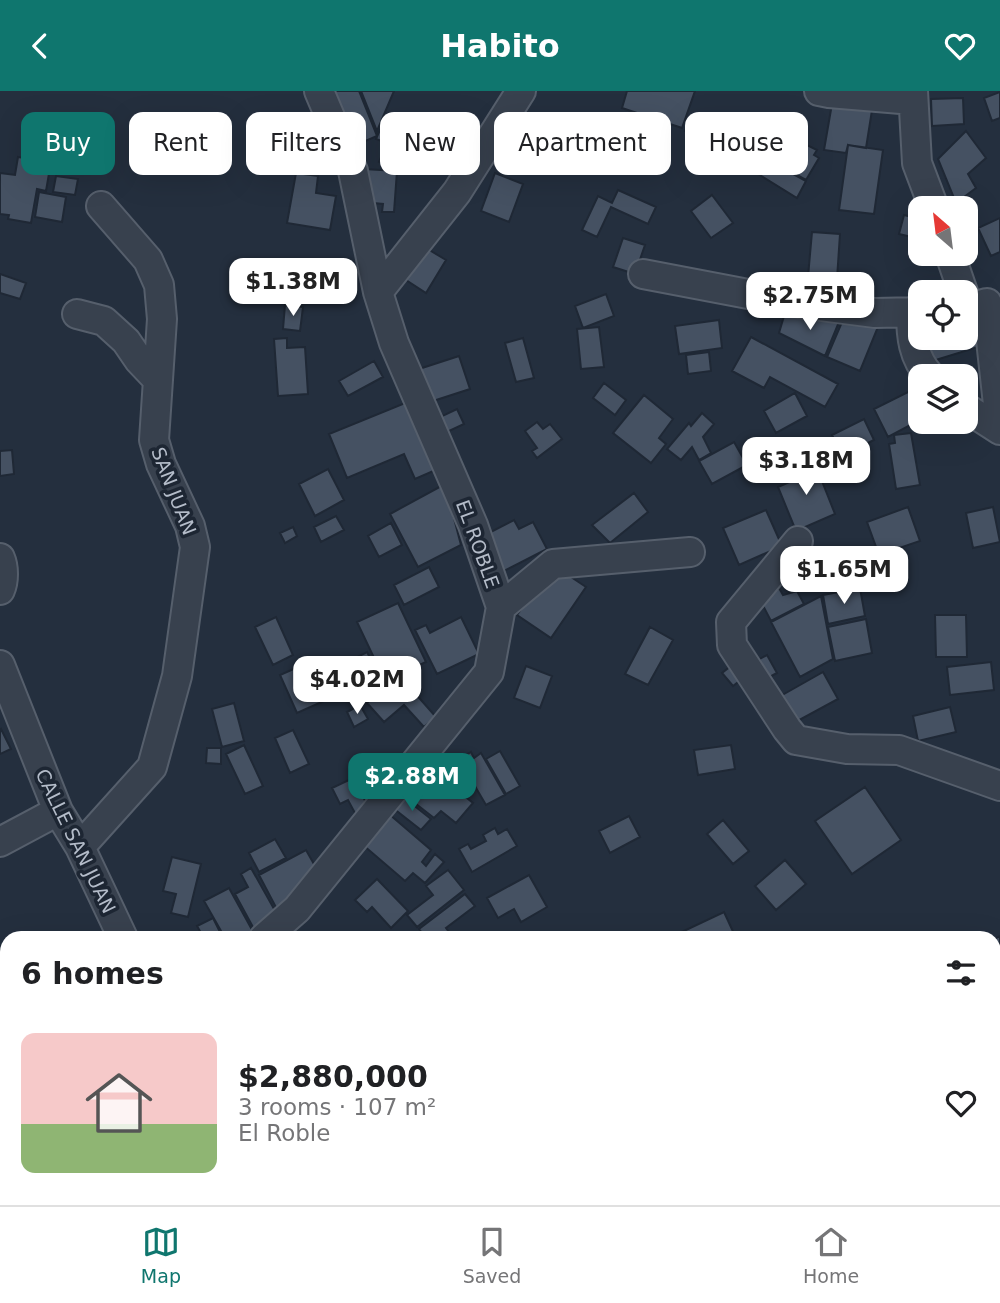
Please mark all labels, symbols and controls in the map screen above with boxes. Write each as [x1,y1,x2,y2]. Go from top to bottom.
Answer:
icon: back [21,27,59,65]
text: Habito [440,27,560,65]
icon: heart [941,27,979,65]
chip: Buy [21,112,115,175]
chip: Rent [129,112,232,175]
chip: Filters [246,112,366,175]
chip: New [380,112,480,175]
chip: Apartment [494,112,671,175]
chip: House [685,112,808,175]
north arrow [908,196,978,266]
map controls [908,196,978,434]
pin: $1.38M [236,259,350,318]
text: $1.38M [245,268,341,294]
pin: $2.75M [753,273,867,332]
button: locate [908,280,978,350]
text: $2.75M [762,282,858,308]
button: layers [908,364,978,434]
pin: $3.18M [749,437,863,497]
street label: SAN JUAN [147,444,201,538]
text: $3.18M [758,447,854,473]
street label: EL ROBLE [452,497,504,591]
pin: $1.65M [787,547,901,606]
text: $1.65M [796,556,892,582]
pin: $4.02M [300,657,414,716]
text: $4.02M [309,666,405,692]
pin: $2.88M [355,753,469,813]
text: $2.88M [364,763,460,789]
street label: CALLE SAN JUAN [32,765,120,917]
icon: filters [942,954,980,992]
text: 6 homes [21,956,164,991]
text: $2,880,000 [238,1059,428,1094]
icon: home [77,1061,161,1145]
icon: heart [942,1084,980,1122]
text: 3 rooms · 107 m² [238,1094,436,1120]
text: El Roble [238,1120,330,1146]
tab: Map [141,1223,181,1287]
tab: Saved [463,1223,521,1287]
tab: Home [803,1223,859,1287]

